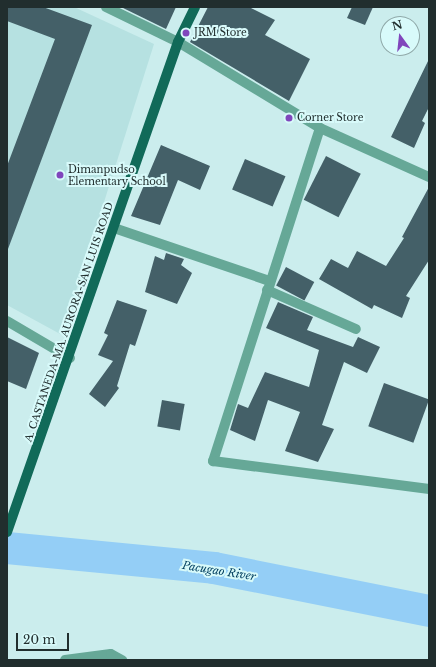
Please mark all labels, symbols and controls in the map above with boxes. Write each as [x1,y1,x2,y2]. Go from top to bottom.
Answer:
north arrow [380,16,420,56]
text: N [390,17,404,33]
place label: JRM Store [194,27,247,39]
marker: JRM Store [181,28,191,38]
place label: Corner Store [297,112,364,124]
marker: Corner Store [284,113,294,123]
place label: Dimanpudso Elementary School [68,163,166,186]
marker: Dimanpudso Elementary School [55,170,65,180]
street label: A. CASTANEDA-MA. AURORA-SAN LUIS ROAD [22,200,116,444]
water label: Pacugao River [181,559,257,583]
scale bar [18,625,71,651]
text: 20 m [23,632,55,647]

